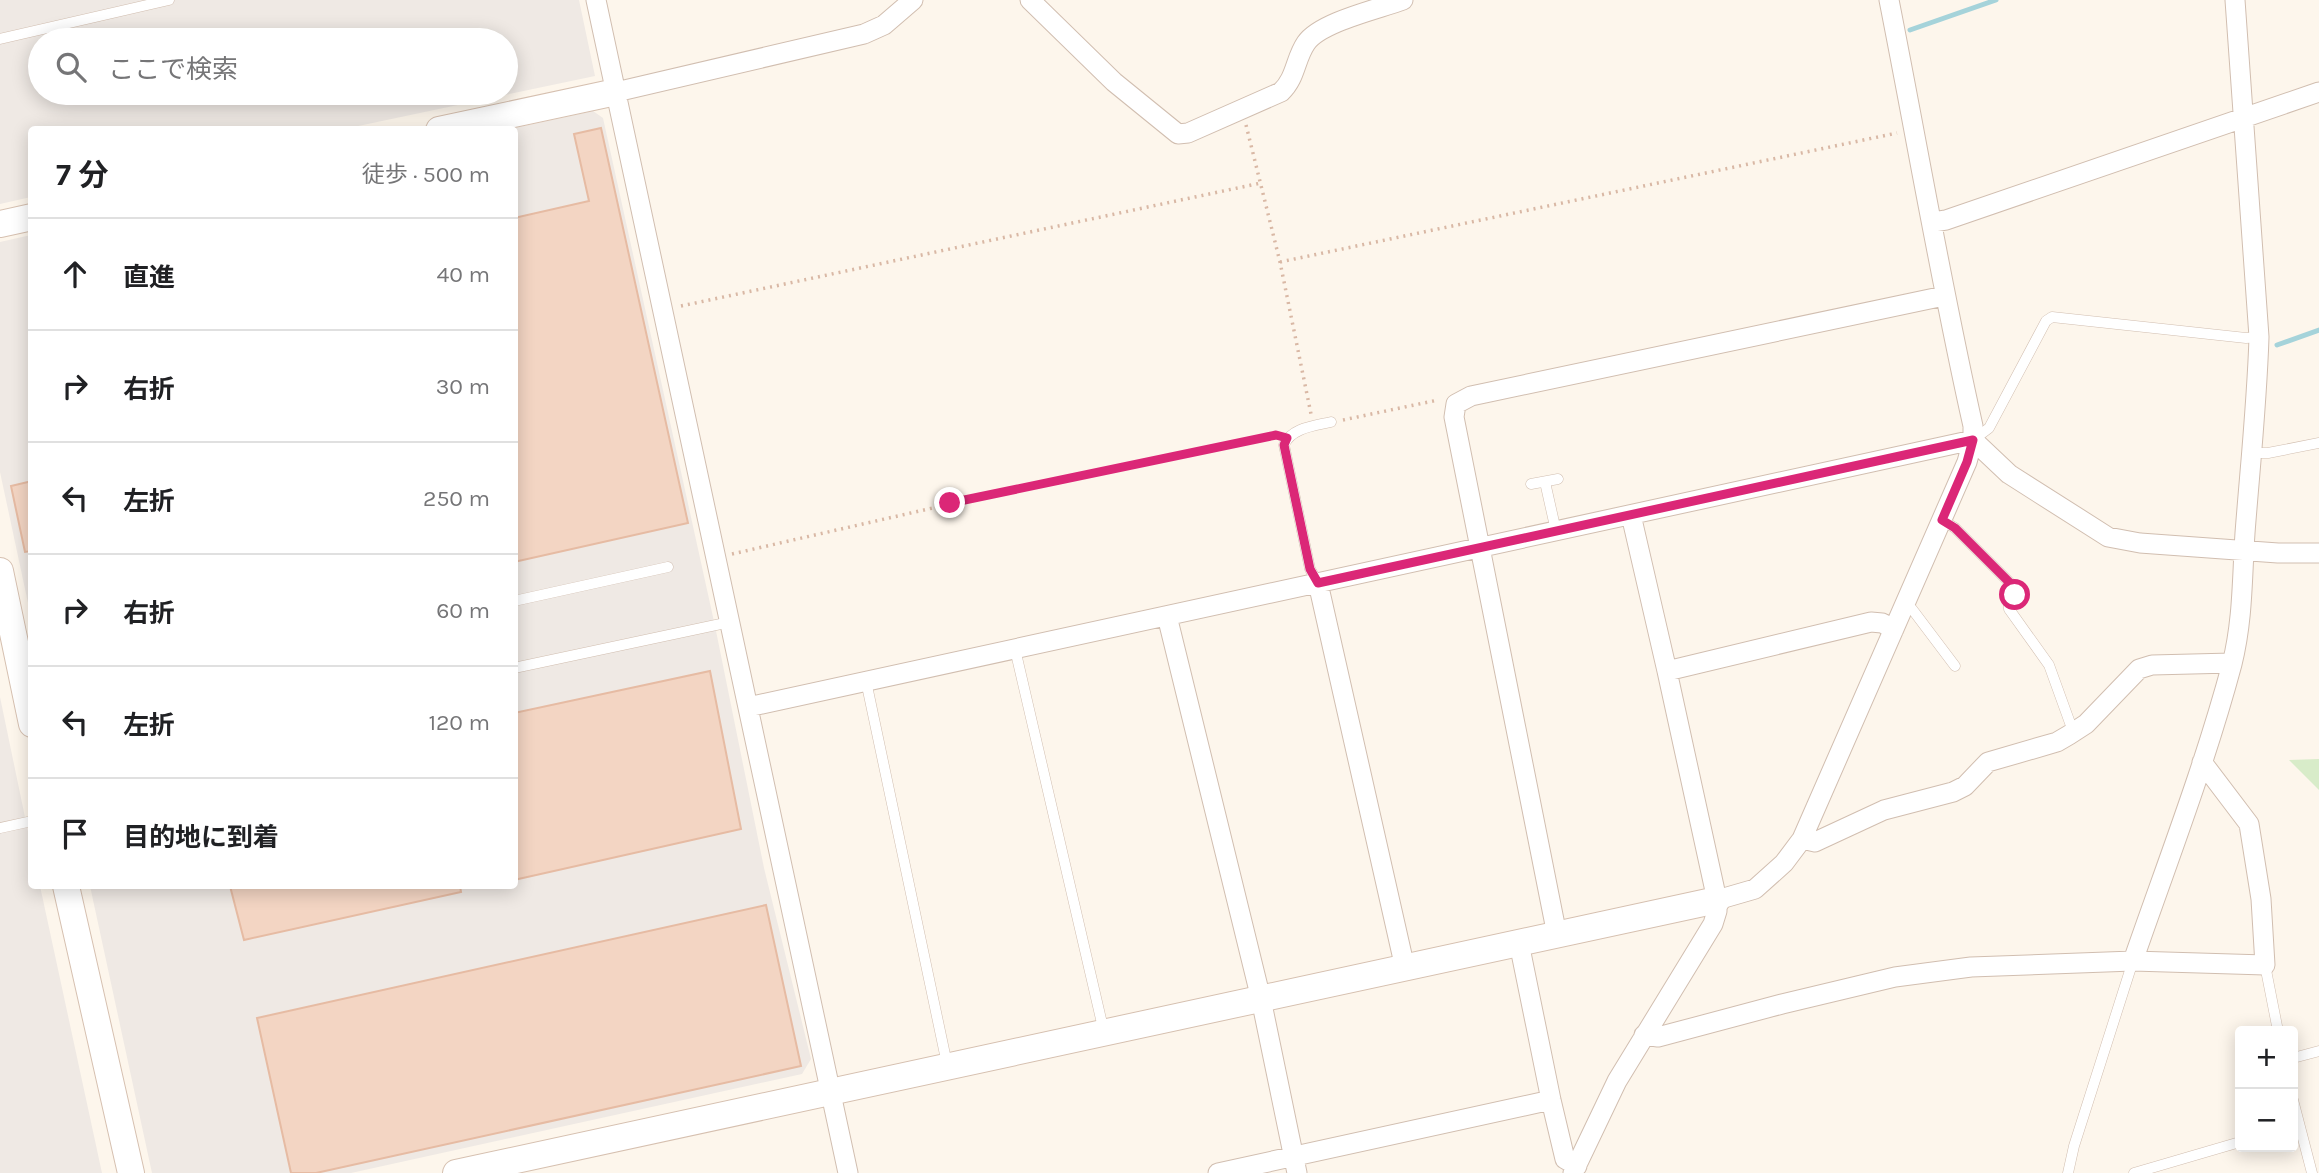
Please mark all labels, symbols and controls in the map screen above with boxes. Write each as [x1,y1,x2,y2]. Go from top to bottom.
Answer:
search box [28,28,518,105]
icon: search [52,48,90,86]
text: ここで検索 [108,54,238,85]
text: 7 分 [56,157,109,193]
text: 徒歩 · 500 m [362,161,490,188]
icon: ahead [56,255,94,293]
text: 40 m [437,261,490,288]
text: 直進 [123,262,175,293]
icon: right [56,367,94,405]
text: 30 m [436,373,490,400]
text: 右折 [123,374,175,405]
icon: left [56,479,94,517]
text: 250 m [423,485,490,512]
text: 左折 [123,486,175,517]
route end [934,487,965,518]
route start [1999,579,2030,610]
icon: right [56,591,94,629]
text: 60 m [436,597,490,624]
text: 右折 [123,598,175,629]
icon: left [56,703,94,741]
text: 120 m [428,709,490,736]
text: 左折 [123,710,175,741]
icon: arrive [56,815,94,853]
text: 目的地に到着 [123,822,279,853]
map controls [2235,1026,2298,1152]
button: + [2235,1026,2298,1089]
button: − [2235,1089,2298,1152]

